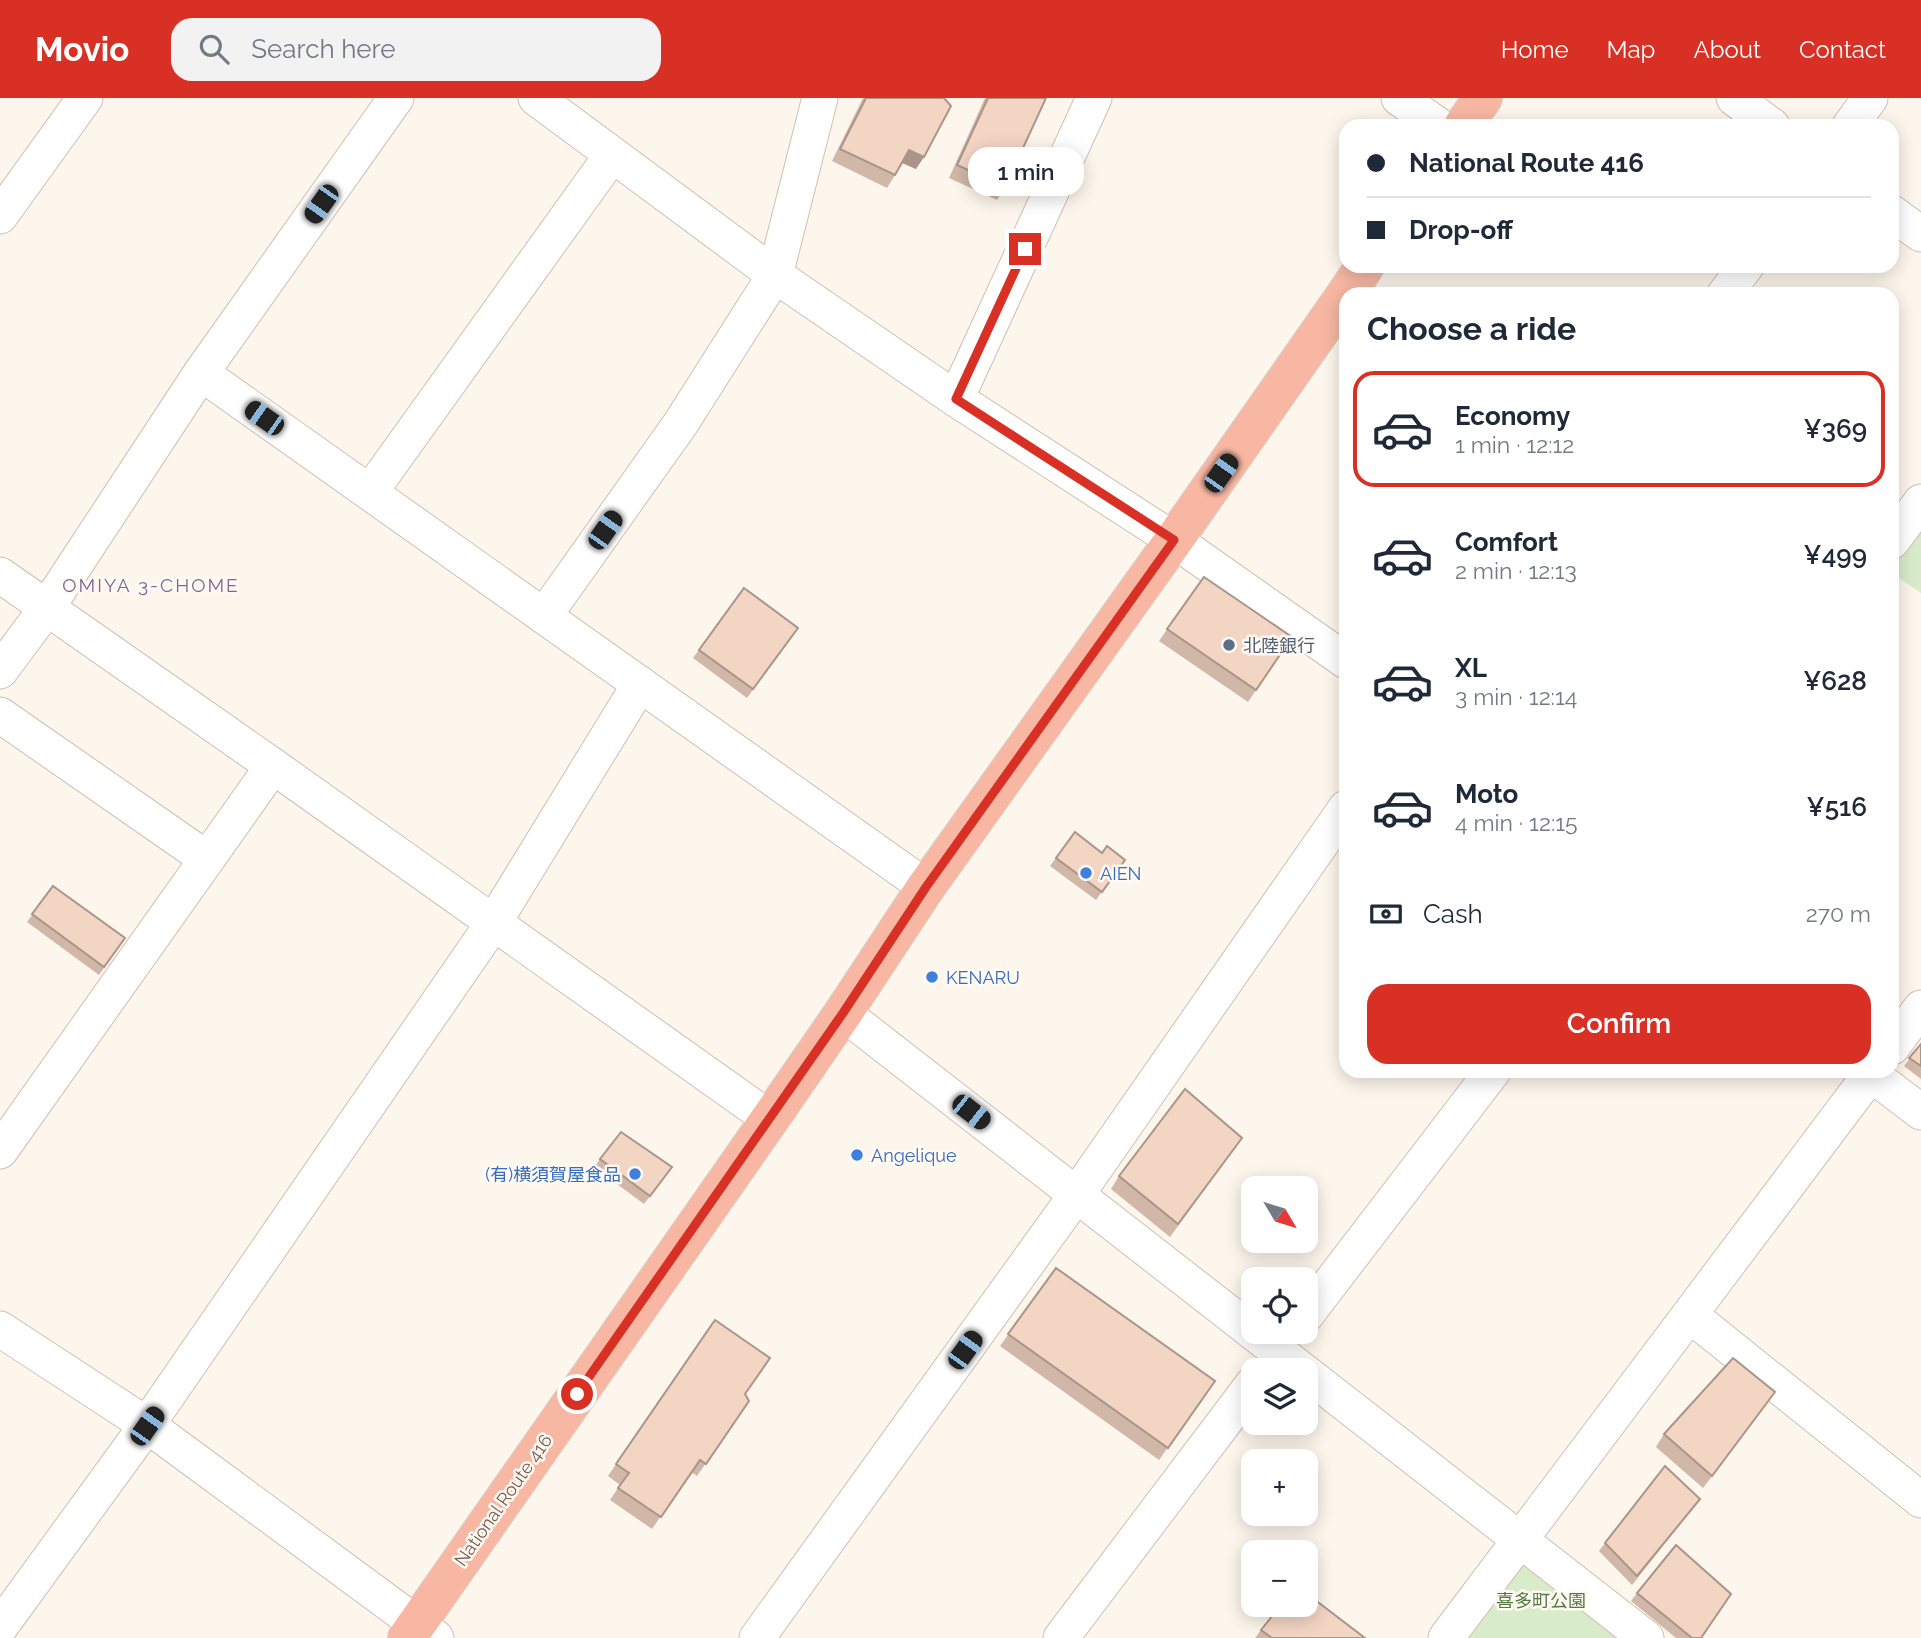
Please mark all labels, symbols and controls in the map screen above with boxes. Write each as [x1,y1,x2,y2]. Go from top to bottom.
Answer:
search box [171,18,661,81]
text: Movio [35,30,129,69]
icon: search [195,30,233,68]
text: Search here [251,34,396,64]
text: Home [1501,35,1569,64]
text: Map [1607,35,1655,64]
text: About [1693,35,1761,64]
text: Contact [1799,35,1886,64]
callout: 1 min [967,148,1083,197]
text: National Route 416 [1409,148,1644,178]
text: 1 min [997,158,1055,185]
car [301,181,342,227]
text: Drop-off [1409,215,1513,245]
route end [1009,233,1041,265]
text: Choose a ride [1367,310,1576,347]
car [241,397,288,439]
icon: car [1371,398,1434,461]
text: Economy [1455,401,1570,431]
text: ¥369 [1803,414,1867,444]
text: 1 min · 12:12 [1455,431,1574,458]
car [1201,450,1242,496]
car [585,507,626,553]
icon: car [1371,524,1434,587]
text: Comfort [1455,527,1558,557]
text: ¥499 [1804,540,1867,570]
text: 2 min · 12:13 [1455,557,1577,584]
district label: OMIYA 3-CHOME [62,574,240,596]
place label: 北陸銀行 [1243,635,1315,656]
marker: 北陸銀行 [1221,637,1237,653]
icon: car [1371,650,1434,713]
text: XL [1455,653,1487,683]
text: ¥628 [1803,666,1867,696]
text: 3 min · 12:14 [1455,683,1577,710]
icon: car [1371,776,1434,839]
text: Moto [1455,779,1518,809]
text: ¥516 [1806,792,1867,822]
text: 4 min · 12:15 [1455,809,1578,836]
place label: AIEN [1100,863,1142,884]
marker: AIEN [1078,865,1094,881]
icon: cash [1367,895,1405,933]
text: Cash [1423,899,1483,929]
text: 270 m [1806,900,1871,927]
place label: KENARU [946,967,1020,988]
marker: KENARU [924,969,940,985]
button: Confirm [1367,984,1871,1064]
car [948,1091,995,1133]
place label: Angelique [871,1145,957,1166]
marker: Angelique [849,1147,865,1163]
place label: (有)横須賀屋食品 [485,1164,621,1185]
marker: (有)横須賀屋食品 [627,1166,643,1182]
north arrow [1241,1176,1318,1253]
map controls [1241,1176,1318,1617]
button: locate [1241,1267,1318,1344]
car [945,1327,986,1373]
button: layers [1241,1358,1318,1435]
route start [561,1378,593,1410]
car [127,1403,168,1449]
street label: National Route 416 [450,1430,556,1570]
button: + [1241,1449,1318,1526]
button: − [1241,1540,1318,1617]
park label: 喜多町公園 [1496,1590,1586,1611]

